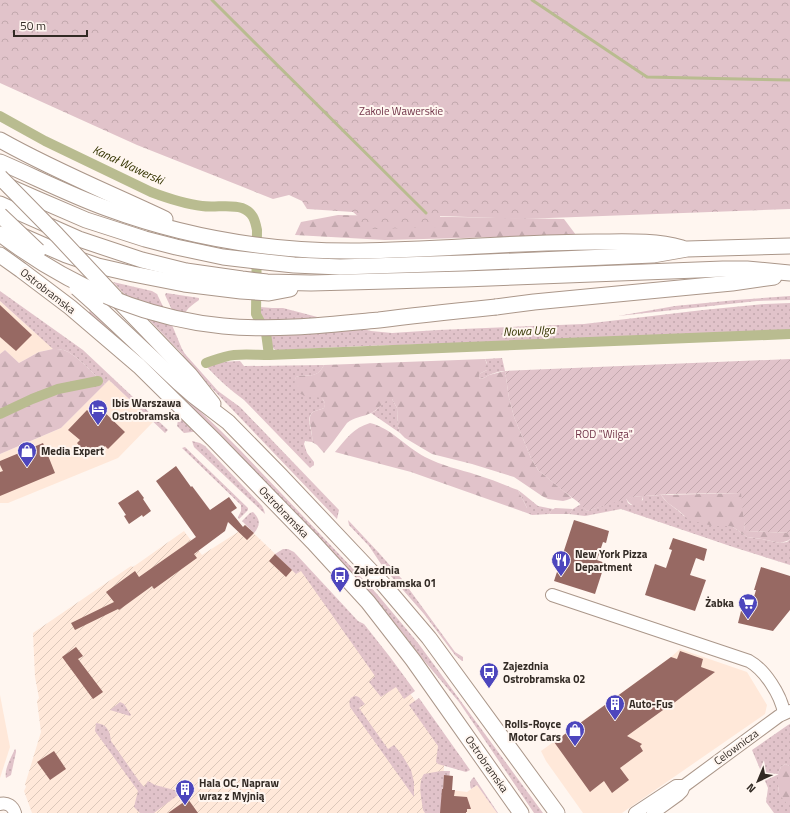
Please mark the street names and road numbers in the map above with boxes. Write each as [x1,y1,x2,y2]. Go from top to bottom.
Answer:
street label: Ostrobramska [17,264,79,318]
street label: Ostrobramska [255,483,313,542]
street label: Celownicza [710,725,762,769]
street label: Ostrobramska [462,732,513,796]

